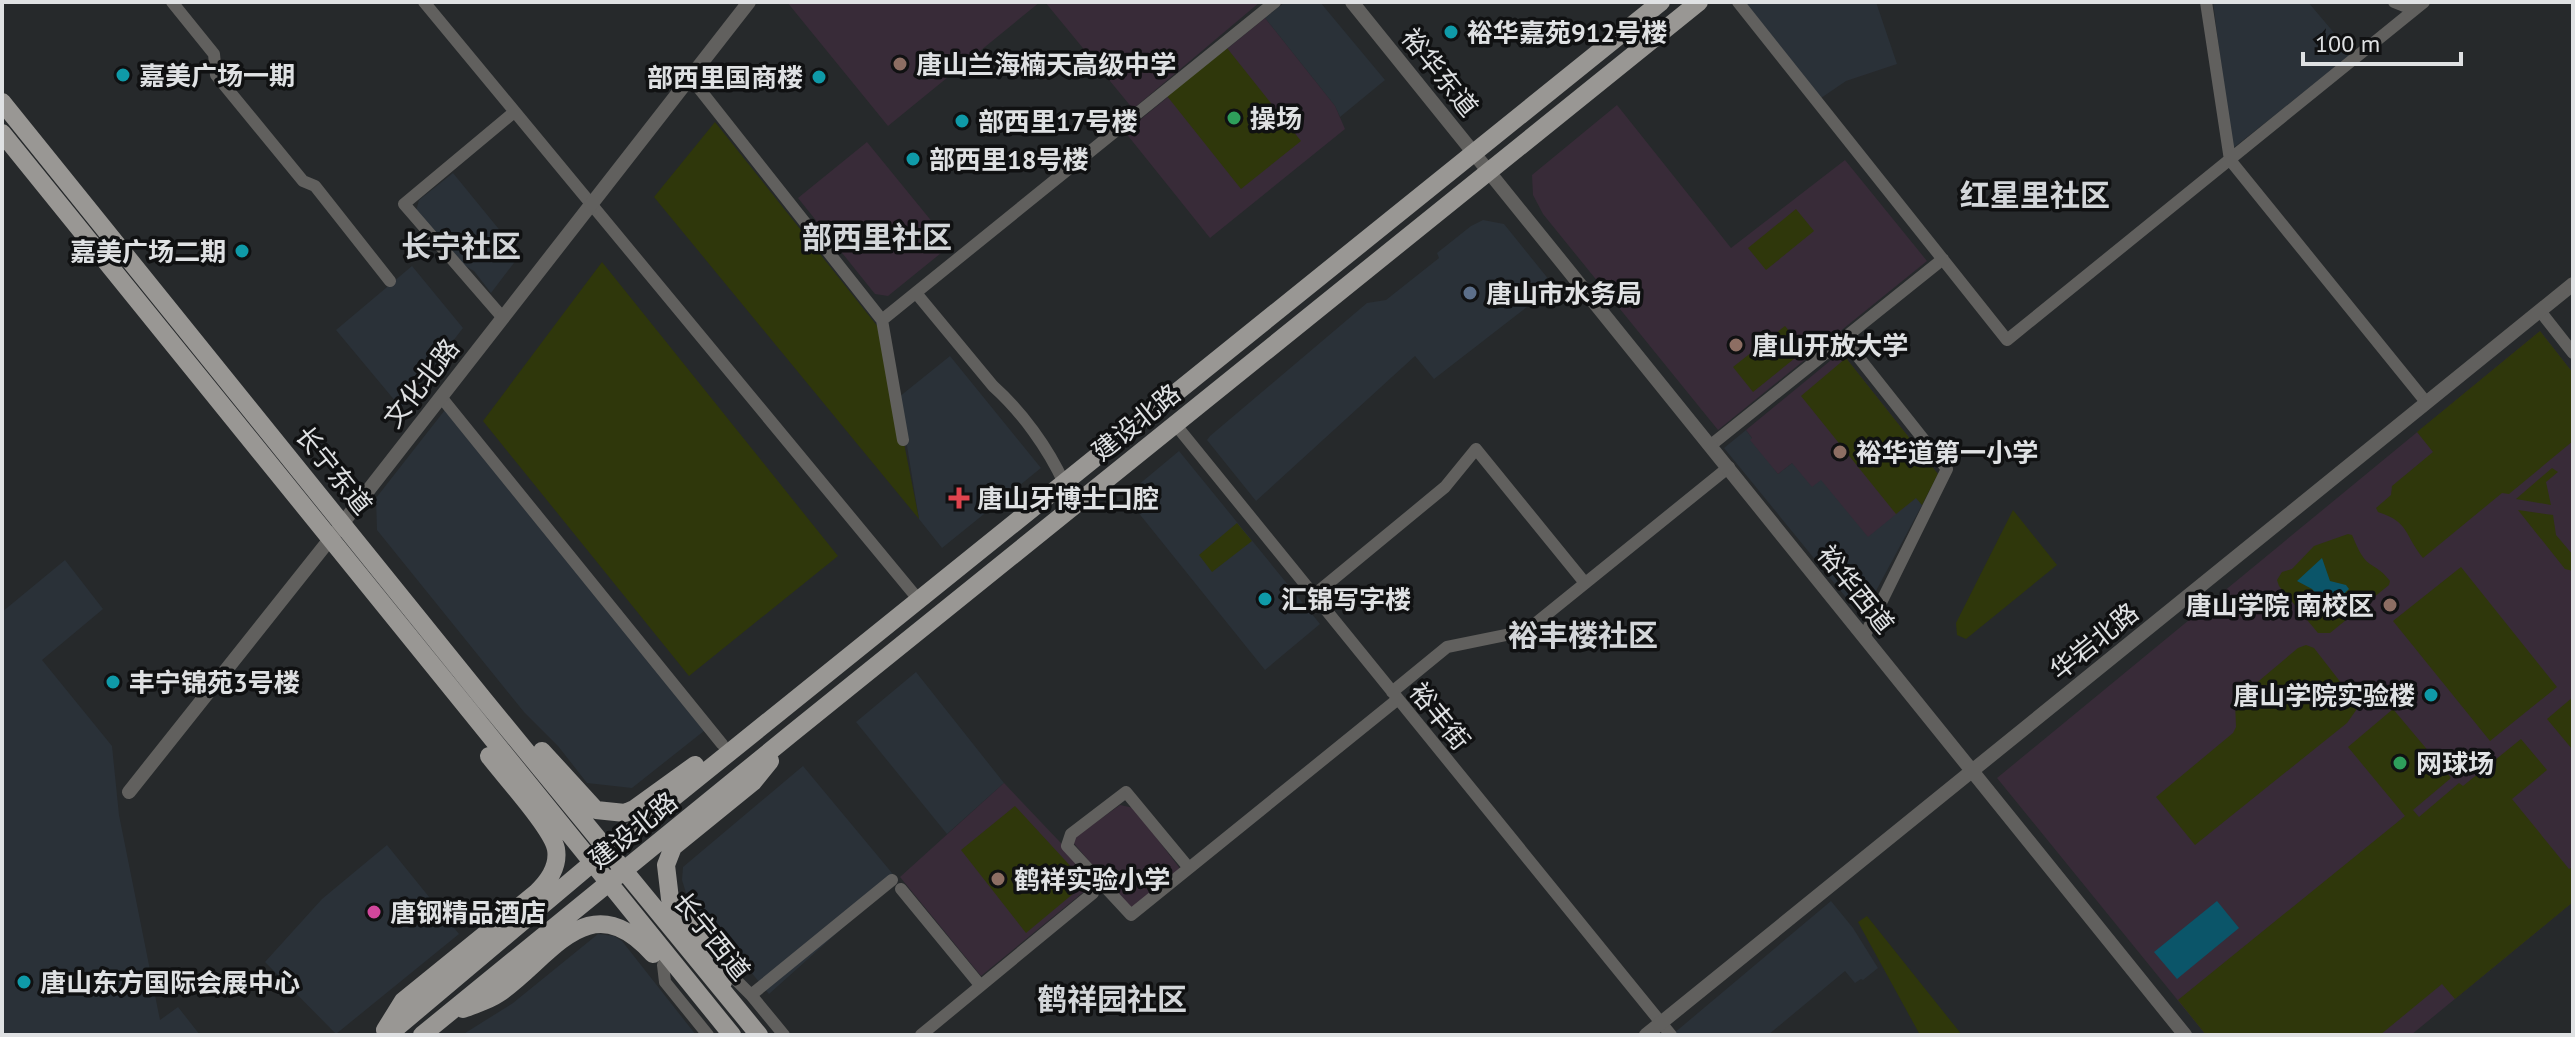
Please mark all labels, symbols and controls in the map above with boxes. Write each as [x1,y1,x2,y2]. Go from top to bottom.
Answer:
place label: 裕华嘉苑912号楼 [1467,16,1667,49]
scale bar [2303,16,2461,66]
street label: 裕华东道 [1394,21,1486,123]
marker: 裕华嘉苑912号楼 [1442,23,1460,41]
text: 100 m [2315,28,2380,59]
place label: 唐山兰海楠天高级中学 [916,48,1176,81]
marker: 唐山兰海楠天高级中学 [891,55,909,73]
place label: 嘉美广场一期 [139,59,295,92]
place label: 部西里国商楼 [647,61,803,94]
marker: 嘉美广场一期 [114,66,132,84]
marker: 部西里国商楼 [810,68,828,86]
place label: 操场 [1250,102,1302,135]
place label: 部西里17号楼 [978,105,1137,138]
marker: 操场 [1225,109,1243,127]
marker: 部西里17号楼 [953,112,971,130]
place label: 部西里18号楼 [929,143,1088,176]
marker: 部西里18号楼 [904,150,922,168]
district label: 红星里社区 [1960,175,2110,214]
district label: 部西里社区 [802,217,952,256]
district label: 长宁社区 [401,226,521,265]
place label: 嘉美广场二期 [70,235,226,268]
marker: 嘉美广场二期 [233,242,251,260]
place label: 唐山市水务局 [1486,277,1642,310]
marker: 唐山市水务局 [1461,284,1479,302]
place label: 唐山开放大学 [1752,329,1908,362]
street label: 文化北路 [376,332,466,434]
marker: 唐山开放大学 [1727,336,1745,354]
street label: 建设北路 [1085,376,1187,468]
street label: 长宁东道 [288,419,380,521]
place label: 裕华道第一小学 [1856,436,2038,469]
marker: 裕华道第一小学 [1831,443,1849,461]
place label: 唐山牙博士口腔 [977,482,1159,515]
marker: 唐山牙博士口腔 [948,487,970,509]
street label: 裕华西道 [1810,538,1902,640]
place label: 汇锦写字楼 [1281,583,1411,616]
place label: 唐山学院 南校区 [2185,589,2374,622]
marker: 汇锦写字楼 [1256,590,1274,608]
street label: 华岩北路 [2043,595,2145,687]
marker: 唐山学院 南校区 [2381,596,2399,614]
district label: 裕丰楼社区 [1508,615,1658,654]
place label: 丰宁锦苑3号楼 [129,666,300,699]
marker: 丰宁锦苑3号楼 [104,673,122,691]
street label: 裕丰街 [1403,675,1477,757]
place label: 唐山学院实验楼 [2233,679,2415,712]
marker: 唐山学院实验楼 [2422,686,2440,704]
place label: 网球场 [2416,747,2494,780]
marker: 网球场 [2391,754,2409,772]
street label: 建设北路 [582,784,684,876]
place label: 鹤祥实验小学 [1014,863,1170,896]
marker: 鹤祥实验小学 [989,870,1007,888]
street label: 长宁西道 [666,885,758,987]
place label: 唐钢精品酒店 [390,896,546,929]
marker: 唐钢精品酒店 [365,903,383,921]
place label: 唐山东方国际会展中心 [40,966,300,999]
marker: 唐山东方国际会展中心 [15,973,33,991]
district label: 鹤祥园社区 [1037,979,1187,1018]

